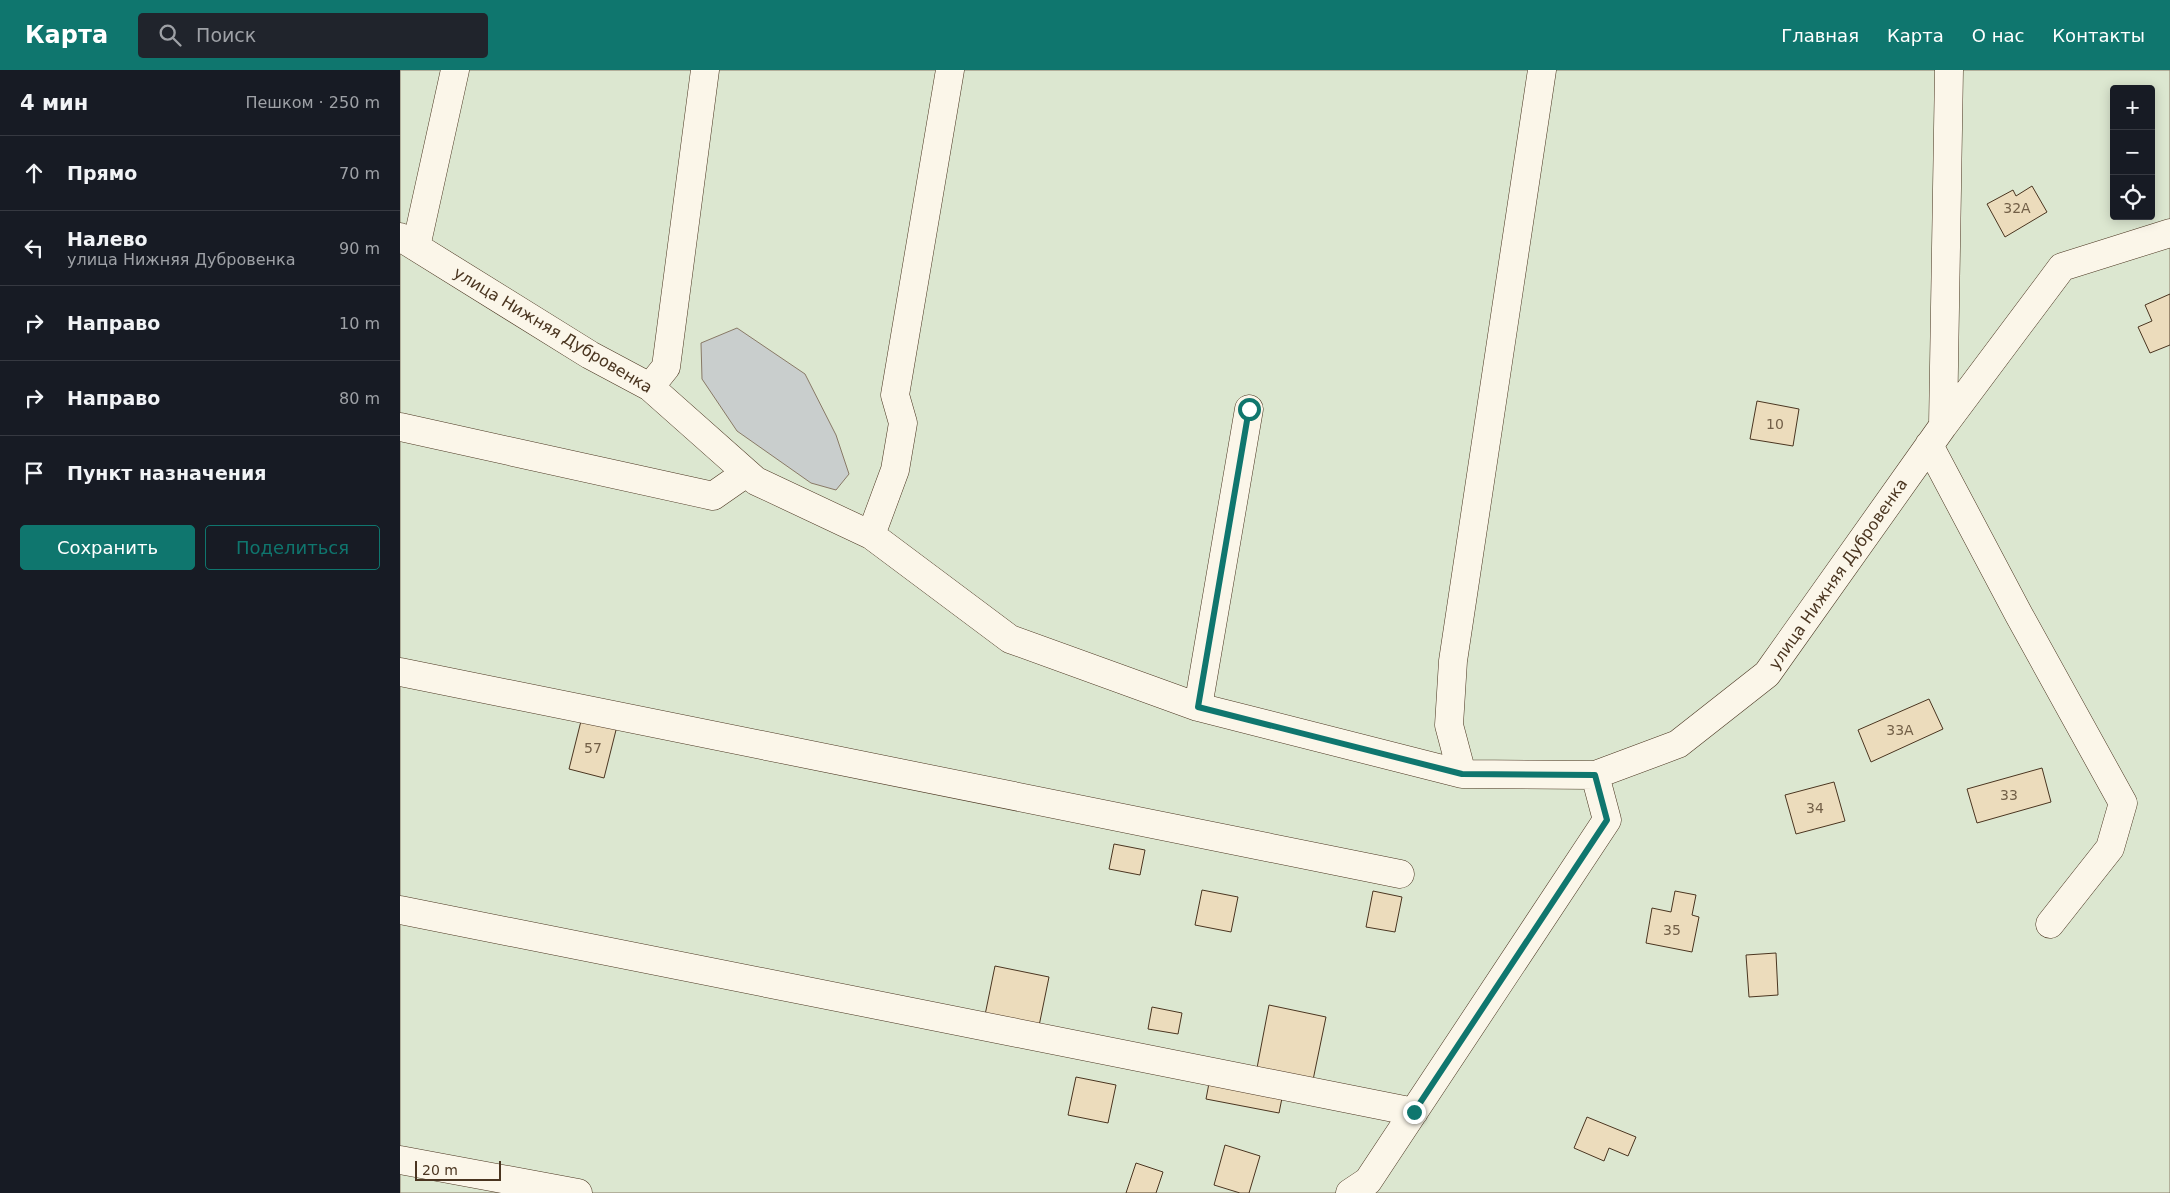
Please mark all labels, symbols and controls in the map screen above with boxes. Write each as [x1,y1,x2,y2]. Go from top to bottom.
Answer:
search box [138,13,488,58]
text: Карта [25,21,108,49]
icon: search [156,21,184,49]
text: Поиск [196,24,256,46]
text: Главная [1781,25,1859,46]
text: Карта [1887,25,1944,46]
text: О нас [1972,25,2024,46]
text: Контакты [2052,25,2145,46]
map controls [2110,85,2155,220]
button: + [2110,85,2155,130]
text: 4 мин [20,91,88,115]
text: Пешком · 250 m [245,93,380,112]
button: − [2110,130,2155,175]
icon: ahead [20,159,48,187]
text: Прямо [67,162,137,184]
text: 70 m [339,164,380,183]
button: locate [2110,175,2155,220]
house number: 32А [2003,200,2031,216]
text: Налево [67,228,148,250]
icon: left [20,234,48,262]
text: 90 m [339,239,380,258]
text: улица Нижняя Дубровенка [67,250,296,269]
street label: улица Нижняя Дубровенка [450,263,656,397]
icon: right [20,309,48,337]
text: Направо [67,312,160,334]
text: 10 m [339,314,380,333]
icon: right [20,384,48,412]
text: Направо [67,387,160,409]
text: 80 m [339,389,380,408]
route start [1238,398,1261,421]
house number: 10 [1766,416,1784,432]
icon: arrive [20,459,48,487]
text: Пункт назначения [67,462,266,484]
street label: улица Нижняя Дубровенка [1765,475,1911,673]
button: Сохранить [20,525,195,570]
button: Поделиться [205,525,380,570]
house number: 33А [1886,722,1914,738]
house number: 57 [584,740,602,756]
house number: 33 [2000,787,2018,803]
house number: 34 [1806,800,1824,816]
house number: 35 [1663,922,1681,938]
route end [1403,1101,1426,1124]
scale bar [415,1158,501,1181]
text: 20 m [422,1162,458,1178]

